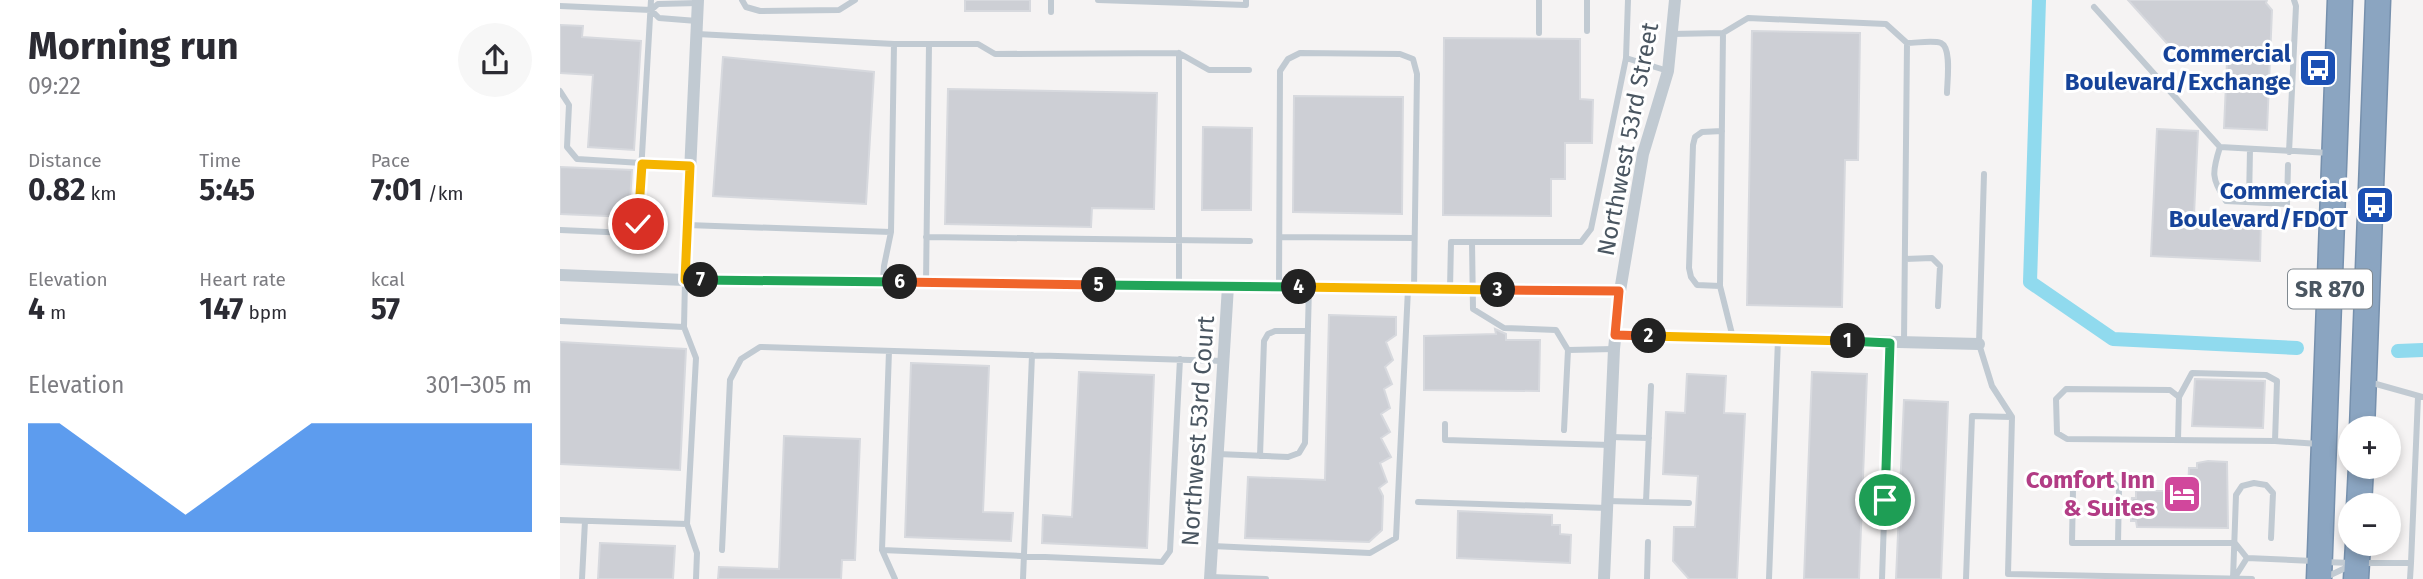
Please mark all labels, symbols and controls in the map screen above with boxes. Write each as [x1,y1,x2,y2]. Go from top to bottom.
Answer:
street label: Northwest 53rd Street [1592,20,1664,258]
text: Morning run [28,23,239,69]
button: share [458,23,532,97]
place label: Commercial Boulevard/Exchange [2065,40,2292,96]
bus stop icon: Commercial Boulevard/Exchange [2297,47,2339,89]
text: 09:22 [28,72,81,100]
text: Distance [28,149,102,172]
text: Time [199,149,241,172]
text: Pace [371,149,410,172]
text: 0.82 [28,172,85,208]
text: 5:45 [199,172,255,208]
text: 7:01 [371,172,423,208]
place label: Commercial Boulevard/FDOT [2169,177,2349,233]
text: km [85,182,116,205]
text: /km [423,182,464,205]
bus stop icon: Commercial Boulevard/FDOT [2354,184,2396,226]
pin [608,194,668,254]
icon: check [619,205,657,243]
pin: 7 [684,262,718,298]
pin: 6 [882,264,918,300]
text: Elevation [28,268,108,291]
text: Heart rate [199,268,286,291]
text: kcal [371,268,405,291]
text: 7 [696,268,705,291]
pin: 5 [1082,268,1116,302]
text: 6 [894,270,905,293]
pin: 4 [1282,270,1316,304]
road number: SR 870 [2288,270,2372,308]
pin: 3 [1480,272,1516,308]
text: 5 [1093,273,1104,296]
text: 4 [1293,275,1304,298]
text: 3 [1493,278,1502,301]
text: 4 [28,291,45,327]
text: 147 [199,291,243,327]
text: 57 [371,291,400,327]
text: m [45,301,66,324]
text: bpm [243,301,287,324]
street label: Northwest 53rd Court [1176,315,1220,547]
pin: 2 [1632,318,1666,354]
text: 2 [1644,324,1653,347]
pin: 1 [1830,324,1866,358]
text: 1 [1843,329,1852,352]
text: Elevation [28,371,124,399]
text: 301–305 m [426,371,532,399]
map controls [2338,416,2401,556]
button: + [2338,416,2401,479]
place label: Comfort Inn & Suites [2026,466,2155,522]
pin [1855,470,1915,530]
hotel icon: Comfort Inn & Suites [2161,473,2203,515]
icon: arrive [1866,481,1904,519]
button: − [2338,493,2401,556]

